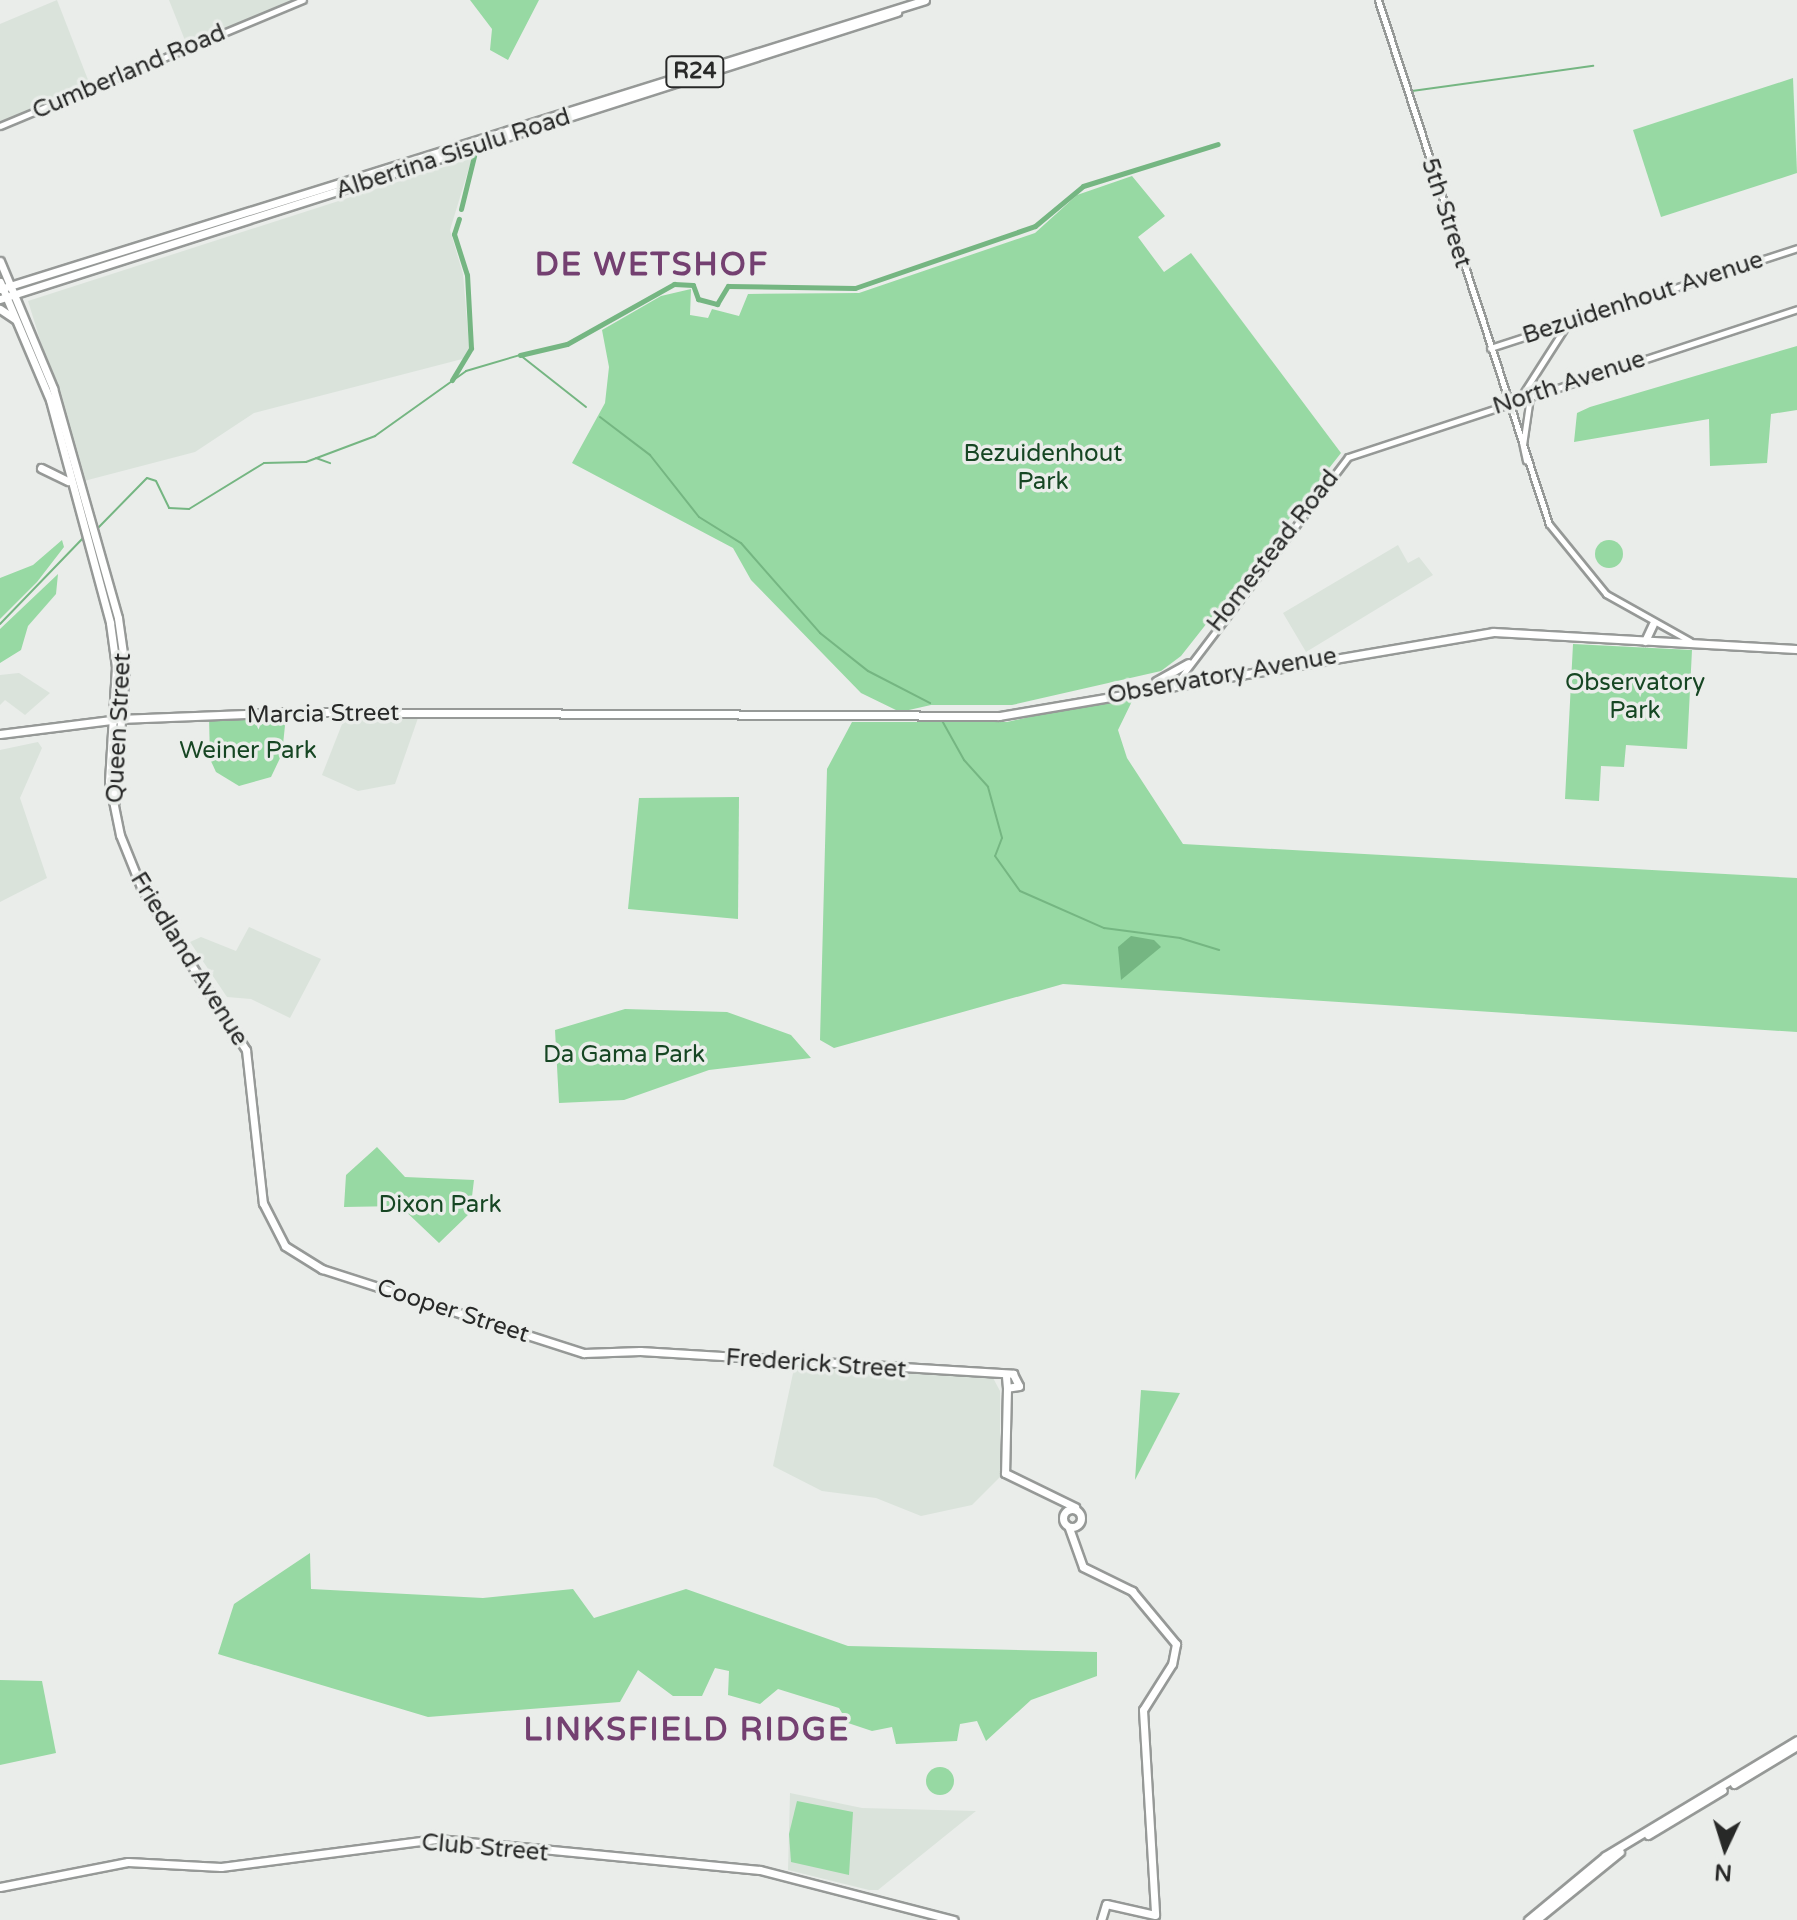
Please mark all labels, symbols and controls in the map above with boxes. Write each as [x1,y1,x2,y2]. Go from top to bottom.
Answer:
street label: Cumberland Road [28,18,230,126]
road number: R24 [665,54,725,90]
street label: Albertina Sisulu Road [332,102,574,206]
street label: 5th Street [1415,154,1477,272]
district label: DE WETSHOF [535,246,769,284]
street label: Bezuidenhout Avenue [1519,246,1767,350]
street label: North Avenue [1489,345,1649,421]
park label: Bezuidenhout Park [964,440,1122,496]
street label: Homestead Road [1201,464,1345,638]
street label: Observatory Avenue [1105,642,1339,710]
street label: Queen Street [101,652,137,804]
park label: Observatory Park [1565,669,1705,725]
street label: Marcia Street [246,698,400,730]
park label: Weiner Park [179,737,317,765]
street label: Friedland Avenue [124,867,254,1051]
park label: Da Gama Park [543,1041,705,1069]
park label: Dixon Park [378,1191,502,1219]
street label: Cooper Street [373,1273,533,1349]
street label: Frederick Street [725,1343,907,1385]
district label: LINKSFIELD RIDGE [524,1711,850,1749]
north arrow [1685,1808,1765,1888]
street label: Club Street [420,1828,550,1868]
text: N [1714,1858,1733,1886]

